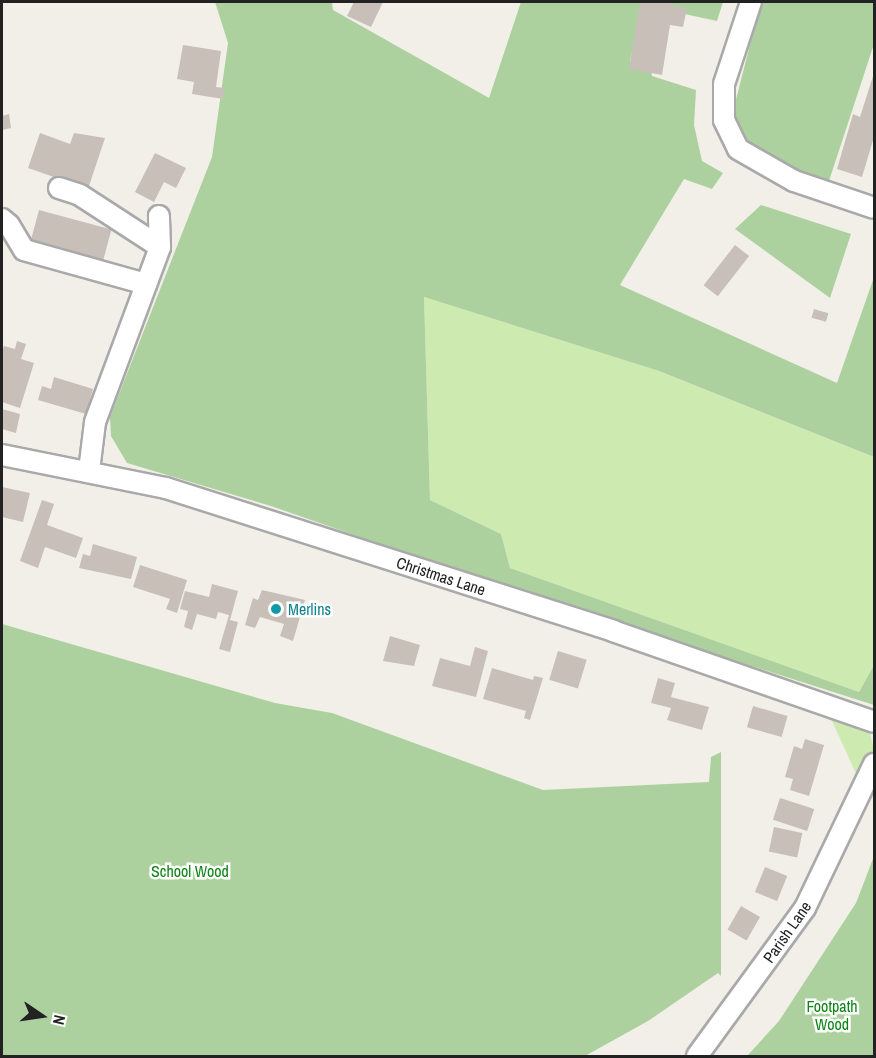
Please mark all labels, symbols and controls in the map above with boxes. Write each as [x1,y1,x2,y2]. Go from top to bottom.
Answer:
street label: Christmas Lane [394,553,488,599]
place label: Merlins [288,599,331,619]
marker: Merlins [269,602,283,616]
park label: School Wood [151,861,229,881]
street label: Parish Lane [759,898,815,966]
north arrow [12,986,72,1046]
park label: Footpath Wood [806,996,858,1034]
text: N [48,1013,71,1027]

